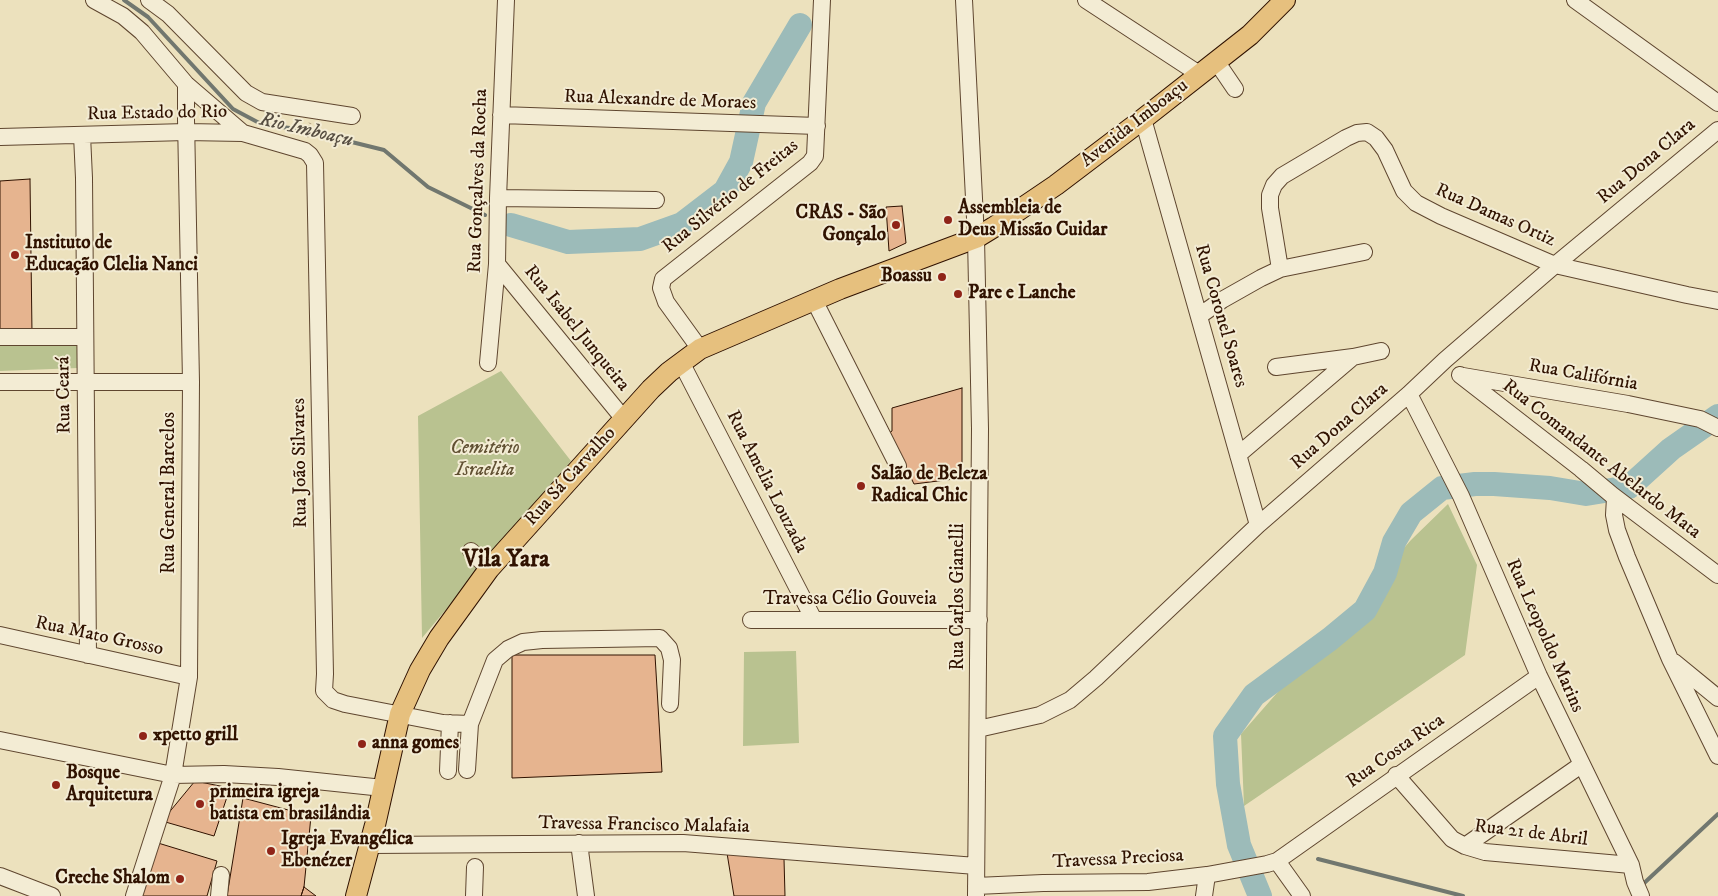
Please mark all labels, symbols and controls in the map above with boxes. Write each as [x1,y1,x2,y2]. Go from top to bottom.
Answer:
street label: Avenida Imboaçu [1077,75,1193,173]
street label: Rua Alexandre de Moraes [563,86,757,116]
street label: Rua Gonçalves da Rocha [464,88,494,274]
street label: Rua Estado do Rio [87,101,227,127]
water label: Rio Imboaçu [257,109,355,153]
street label: Rua Dona Clara [1593,114,1701,210]
street label: Rua Silvério de Freitas [658,135,804,259]
street label: Rua Damas Ortiz [1432,179,1558,253]
place label: Assembleia de Deus Missão Cuidar [958,198,1107,242]
place label: CRAS - São Gonçalo [796,203,886,247]
marker: Assembleia de Deus Missão Cuidar [942,214,954,226]
marker: CRAS - São Gonçalo [890,219,902,231]
place label: Instituto de Educação Clelia Nanci [25,233,198,277]
street label: Rua Coronel Soares [1189,242,1251,390]
marker: Instituto de Educação Clelia Nanci [9,249,21,261]
street label: Rua Isabel Junqueira [518,261,634,397]
place label: Boassu [881,266,932,288]
marker: Boassu [936,271,948,283]
place label: Pare e Lanche [968,283,1076,305]
marker: Pare e Lanche [952,288,964,300]
street label: Rua Califórnia [1527,355,1639,397]
street label: Rua Ceará [53,356,77,434]
street label: Rua Comandante Abelardo Mata [1497,375,1705,545]
street label: Rua Dona Clara [1287,379,1393,475]
street label: Rua João Silvares [288,398,314,528]
street label: Rua Amelia Louzada [720,407,812,557]
street label: Rua General Barcelos [159,412,181,574]
street label: Rua Sá Carvalho [521,423,621,531]
park label: Cemitério Israelita [450,438,520,482]
place label: Salão de Beleza Radical Chic [871,464,987,508]
marker: Salão de Beleza Radical Chic [855,480,867,492]
street label: Rua Carlos Gianelli [948,523,970,671]
district label: Vila Yara [463,547,549,575]
street label: Rua Leopoldo Marins [1500,556,1588,716]
street label: Travessa Célio Gouveia [763,589,937,611]
street label: Rua Mato Grosso [33,612,165,662]
street label: Rua Costa Rica [1343,710,1449,794]
place label: xpetto grill [153,725,238,747]
marker: xpetto grill [137,730,149,742]
place label: anna gomes [372,733,459,755]
marker: anna gomes [356,738,368,750]
place label: Bosque Arquitetura [66,763,153,807]
marker: Bosque Arquitetura [50,779,62,791]
place label: primeira igreja batista em brasilândia [210,782,370,826]
marker: primeira igreja batista em brasilândia [194,798,206,810]
street label: Travessa Francisco Malafaia [538,813,750,839]
street label: Rua 21 de Abril [1473,816,1589,852]
place label: Igreja Evangélica Ebenézer [281,829,413,873]
marker: Igreja Evangélica Ebenézer [265,845,277,857]
street label: Travessa Preciosa [1052,845,1184,875]
place label: Creche Shalom [55,868,170,890]
marker: Creche Shalom [174,873,186,885]

